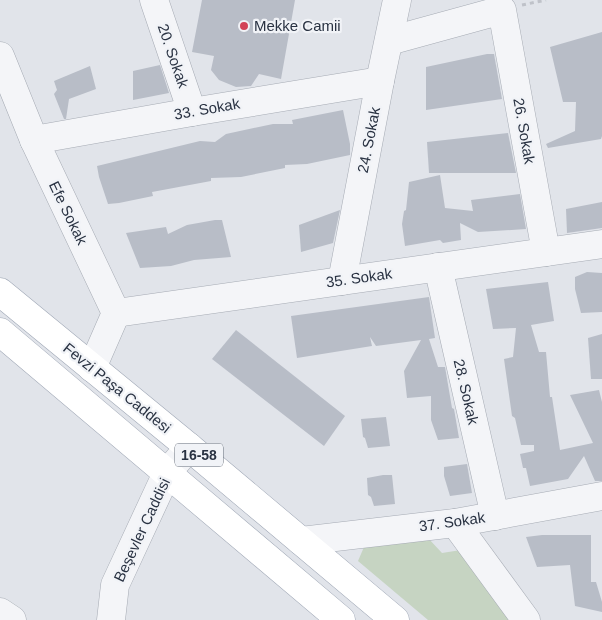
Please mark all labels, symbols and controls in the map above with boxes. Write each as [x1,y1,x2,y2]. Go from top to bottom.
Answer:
place label: Mekke Camii [254,17,341,34]
marker: Mekke Camii [238,20,250,32]
street label: 20. Sokak [155,22,193,91]
street label: 33. Sokak [173,94,242,123]
street label: 26. Sokak [510,97,539,166]
street label: 24. Sokak [354,105,383,174]
street label: Efe Sokak [46,178,91,248]
street label: 35. Sokak [325,264,394,291]
street label: Fevzi Paşa Caddesi [60,339,175,436]
street label: 28. Sokak [451,357,482,427]
road number: 16-58 [175,444,223,466]
street label: Beşevler Caddisi [110,475,173,584]
street label: 37. Sokak [418,508,487,535]

